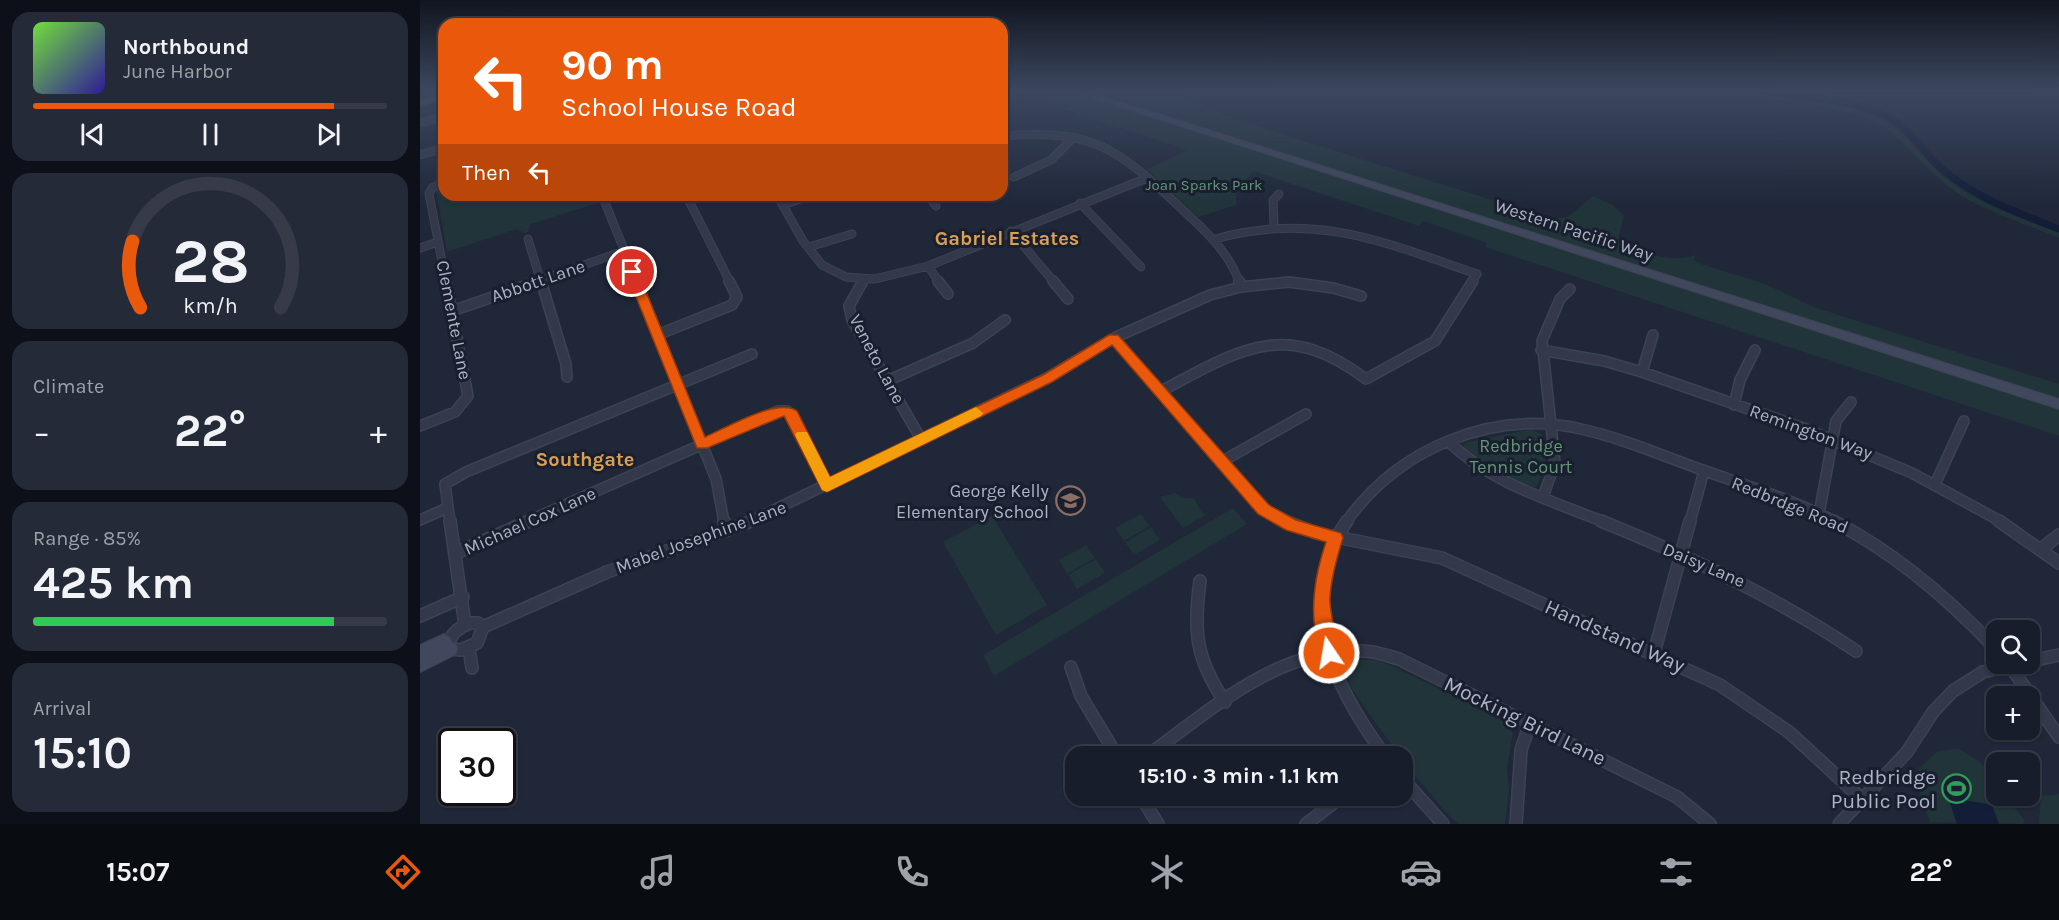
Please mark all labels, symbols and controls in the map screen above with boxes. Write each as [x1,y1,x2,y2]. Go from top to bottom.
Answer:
text: Northbound [123,34,249,60]
text: 90 m [561,40,664,90]
icon: left [462,42,540,120]
text: June Harbor [123,60,232,83]
text: School House Road [561,91,797,123]
icon: previous [76,118,109,151]
icon: pause [194,118,227,151]
icon: next [312,118,345,151]
icon: left [523,156,556,189]
text: Then [462,160,511,186]
park label: Joan Sparks Park [1146,176,1262,194]
street label: Western Pacific Way [1492,194,1657,266]
text: 28 [171,225,249,298]
district label: Gabriel Estates [935,227,1079,250]
pin [606,246,657,297]
street label: Abbott Lane [488,255,588,307]
icon: arrive [615,255,648,288]
street label: Clemente Lane [432,259,476,381]
text: km/h [183,293,237,318]
street label: Veneto Lane [844,310,910,408]
text: Climate [33,375,104,398]
street label: Remington Way [1747,400,1876,465]
text: 22° [174,405,246,457]
text: − [33,413,50,451]
text: + [370,413,387,451]
park label: Redbridge Tennis Court [1470,435,1573,478]
district label: Southgate [536,448,634,471]
street label: Redbrdge Road [1728,472,1852,538]
place label: George Kelly Elementary School [896,480,1050,523]
street label: Michael Cox Lane [461,482,599,560]
school or university icon: George Kelly Elementary School [1054,485,1086,517]
street label: Mabel Josephine Lane [613,496,789,578]
text: Range · 85% [33,527,141,550]
street label: Daisy Lane [1660,538,1748,592]
text: 425 km [33,557,194,609]
street label: Handstand Way [1541,594,1689,678]
map controls [1986,620,2040,806]
button: search [1986,620,2040,674]
position arrow [1297,621,1361,685]
street label: Mocking Bird Lane [1440,671,1610,771]
button: + [1986,686,2040,740]
text: Arrival [33,697,92,720]
text: 15:10 [33,727,132,779]
speed limit sign: 30 [438,728,516,806]
button: − [1986,752,2040,806]
text: 15:10 · 3 min · 1.1 km [1139,763,1339,789]
place label: Redbridge Public Pool [1831,765,1936,813]
sports icon: Redbridge Public Pool [1941,773,1973,805]
icon: directions [382,851,424,893]
icon: music [637,851,679,893]
icon: phone [891,851,933,893]
icon: climate [1146,851,1188,893]
icon: car [1400,851,1442,893]
icon: filters [1655,851,1697,893]
text: 15:07 [106,856,169,888]
text: 22° [1909,856,1953,888]

